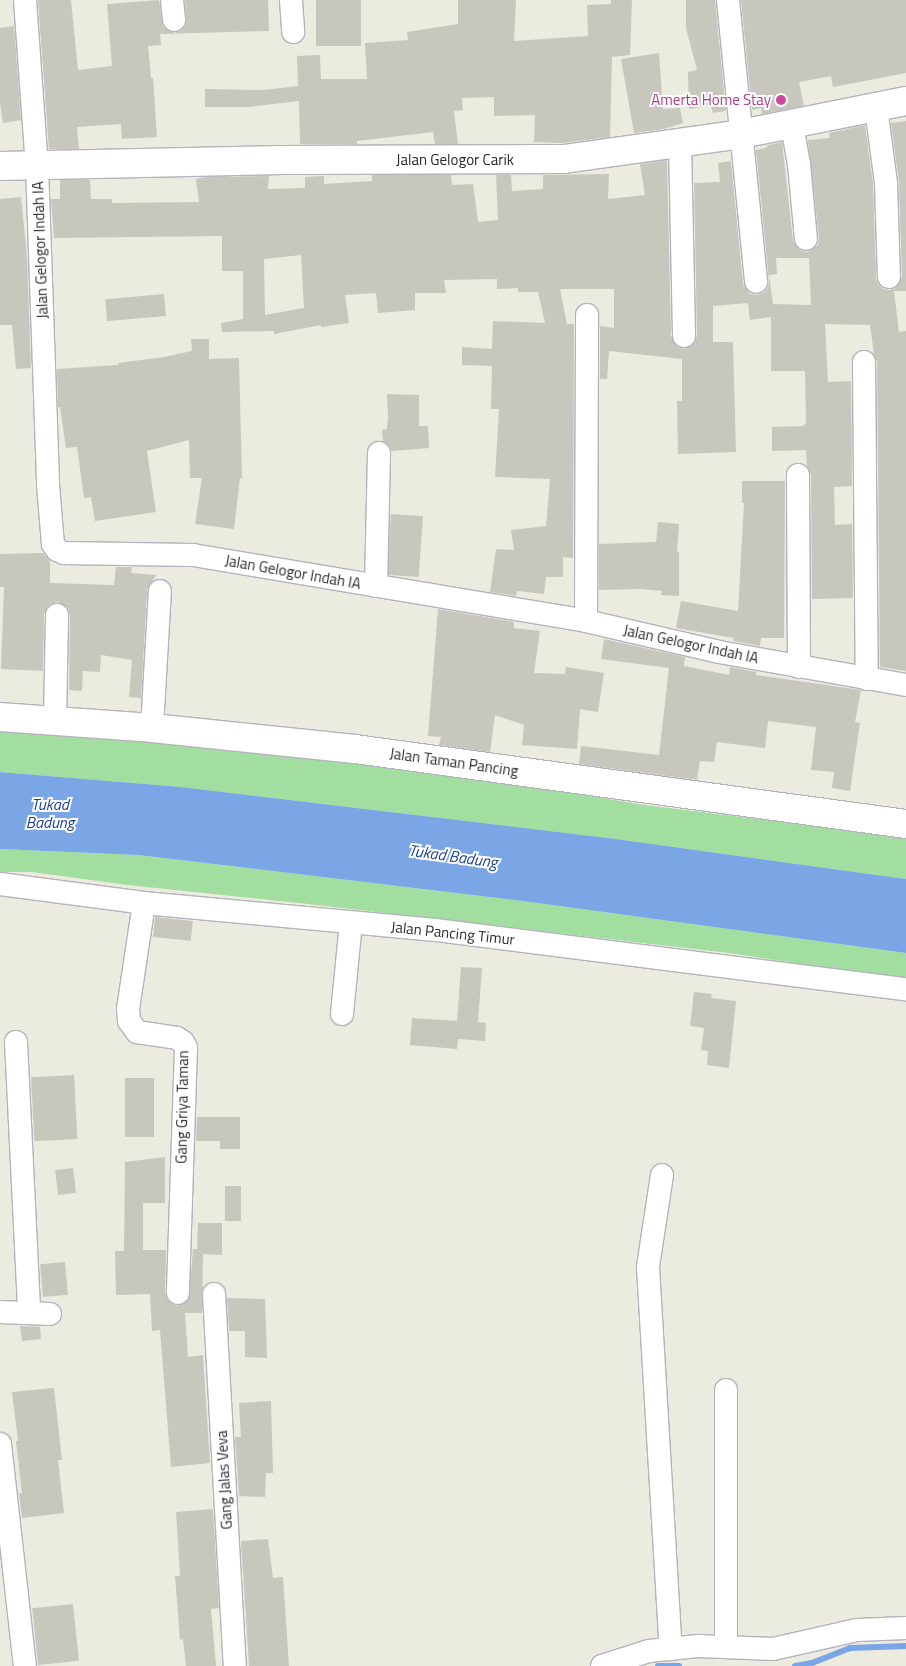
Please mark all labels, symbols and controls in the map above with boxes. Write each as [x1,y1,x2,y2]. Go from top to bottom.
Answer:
place label: Amerta Home Stay [651,91,771,109]
marker: Amerta Home Stay [775,94,787,106]
street label: Jalan Gelogor Carik [396,151,514,169]
street label: Jalan Gelogor Indah IA [29,181,51,319]
street label: Jalan Gelogor Indah IA [224,551,362,593]
street label: Jalan Gelogor Indah IA [622,621,760,667]
street label: Jalan Taman Pancing [389,744,519,780]
water label: Tukad Badung [26,794,74,832]
water label: Tukad Badung [407,840,499,872]
street label: Jalan Pancing Timur [390,918,516,948]
street label: Gang Griya Taman [172,1050,192,1164]
street label: Gang Jalas Veva [212,1430,236,1530]

